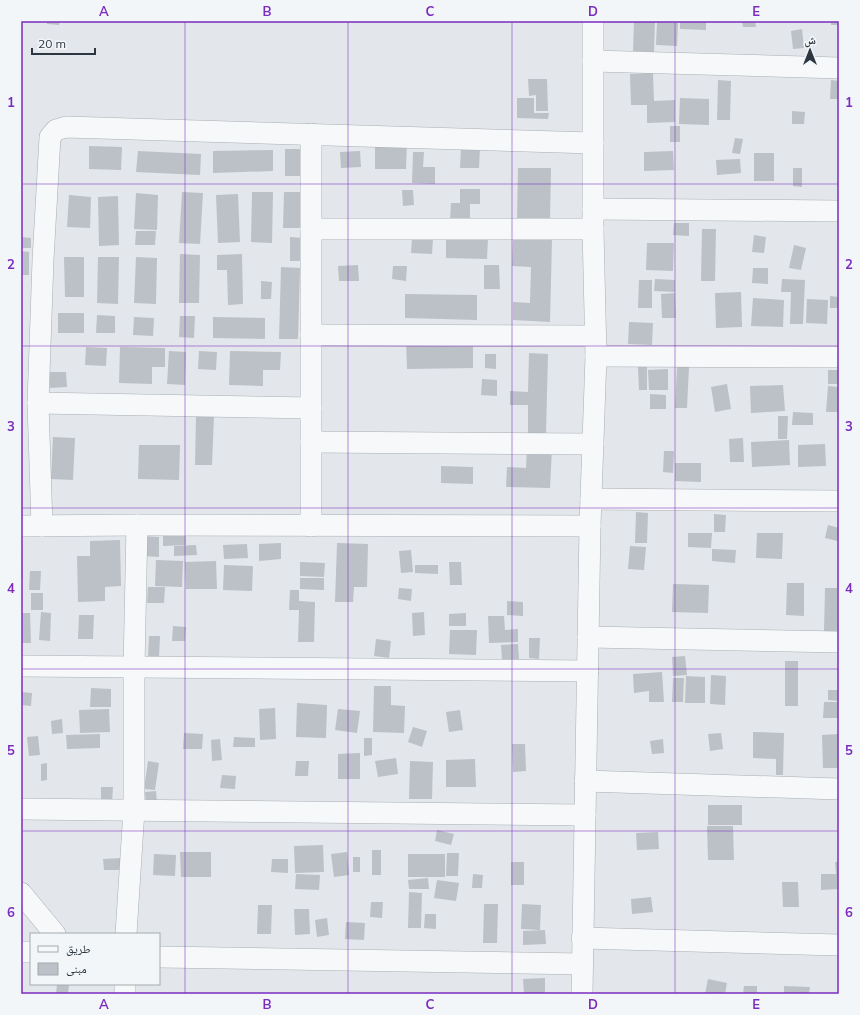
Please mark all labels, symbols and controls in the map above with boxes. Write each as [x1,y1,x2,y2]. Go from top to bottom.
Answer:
text: A [99,3,109,19]
text: B [263,3,272,19]
text: C [426,3,435,19]
text: D [588,3,598,19]
text: E [752,3,760,19]
scale bar [32,30,95,56]
north arrow [790,30,830,70]
text: ش [804,33,816,48]
text: 20 m [38,36,66,51]
text: 1 [7,94,15,110]
text: 1 [845,94,853,110]
text: 2 [7,256,15,272]
text: 2 [845,256,853,272]
text: 3 [7,418,15,434]
text: 3 [845,418,853,434]
text: 4 [7,580,15,596]
text: 4 [845,580,853,596]
text: 5 [7,742,15,758]
text: 5 [845,742,853,758]
text: 6 [7,904,15,920]
text: 6 [845,904,853,920]
legend [30,933,160,985]
text: طريق [66,941,91,956]
text: مبنى [66,961,87,976]
text: A [99,996,109,1012]
text: B [263,996,272,1012]
text: C [426,996,435,1012]
text: D [588,996,598,1012]
text: E [752,996,760,1012]

